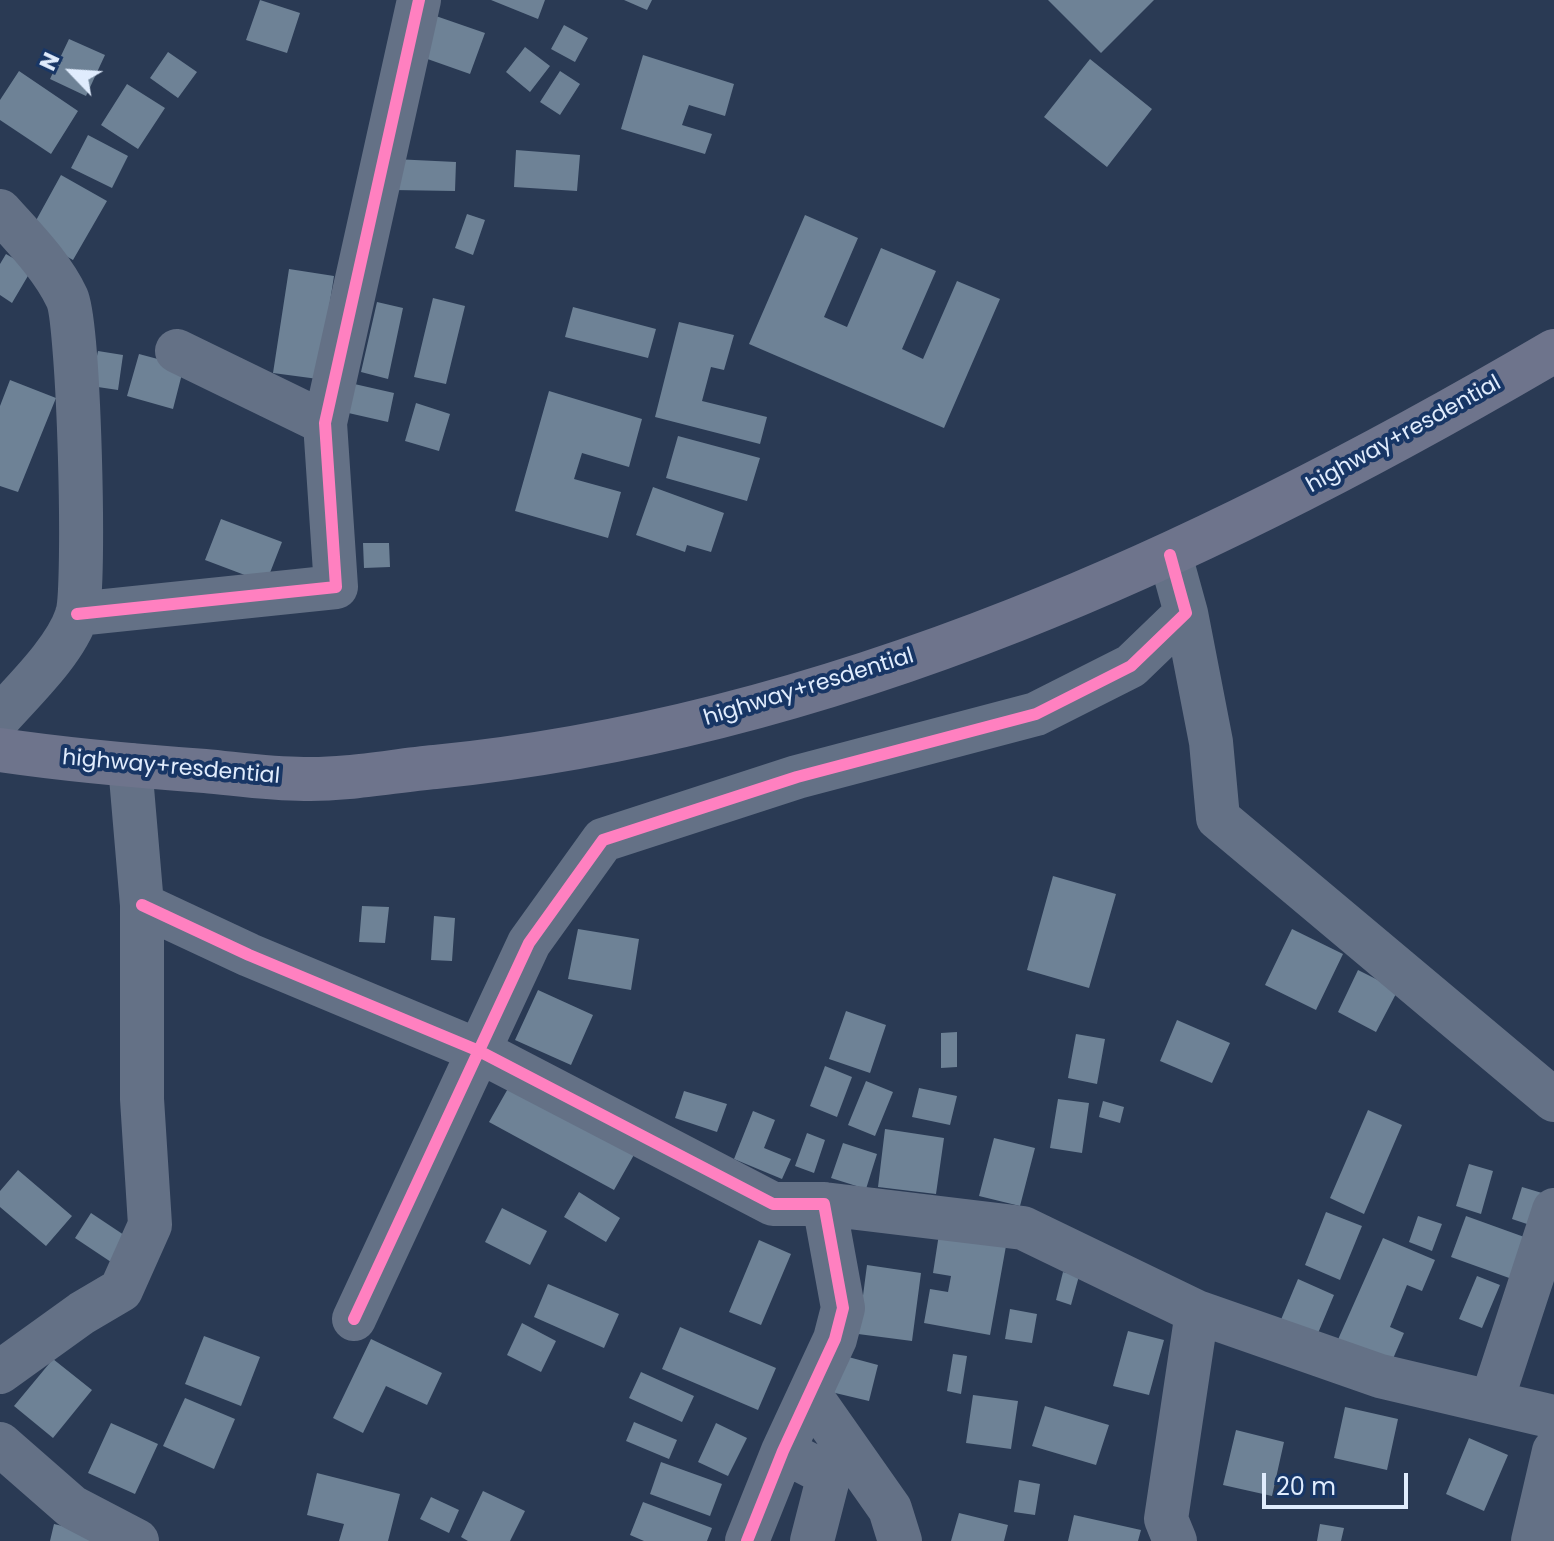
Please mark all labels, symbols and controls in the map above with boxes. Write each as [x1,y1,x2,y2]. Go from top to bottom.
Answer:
north arrow [32,32,112,112]
text: N [32,48,67,76]
street label: highway+resdential [1302,371,1506,499]
street label: highway+resdential [701,643,917,733]
street label: highway+resdential [61,745,281,791]
scale bar [1266,1457,1412,1507]
text: 20 m [1276,1470,1336,1503]

